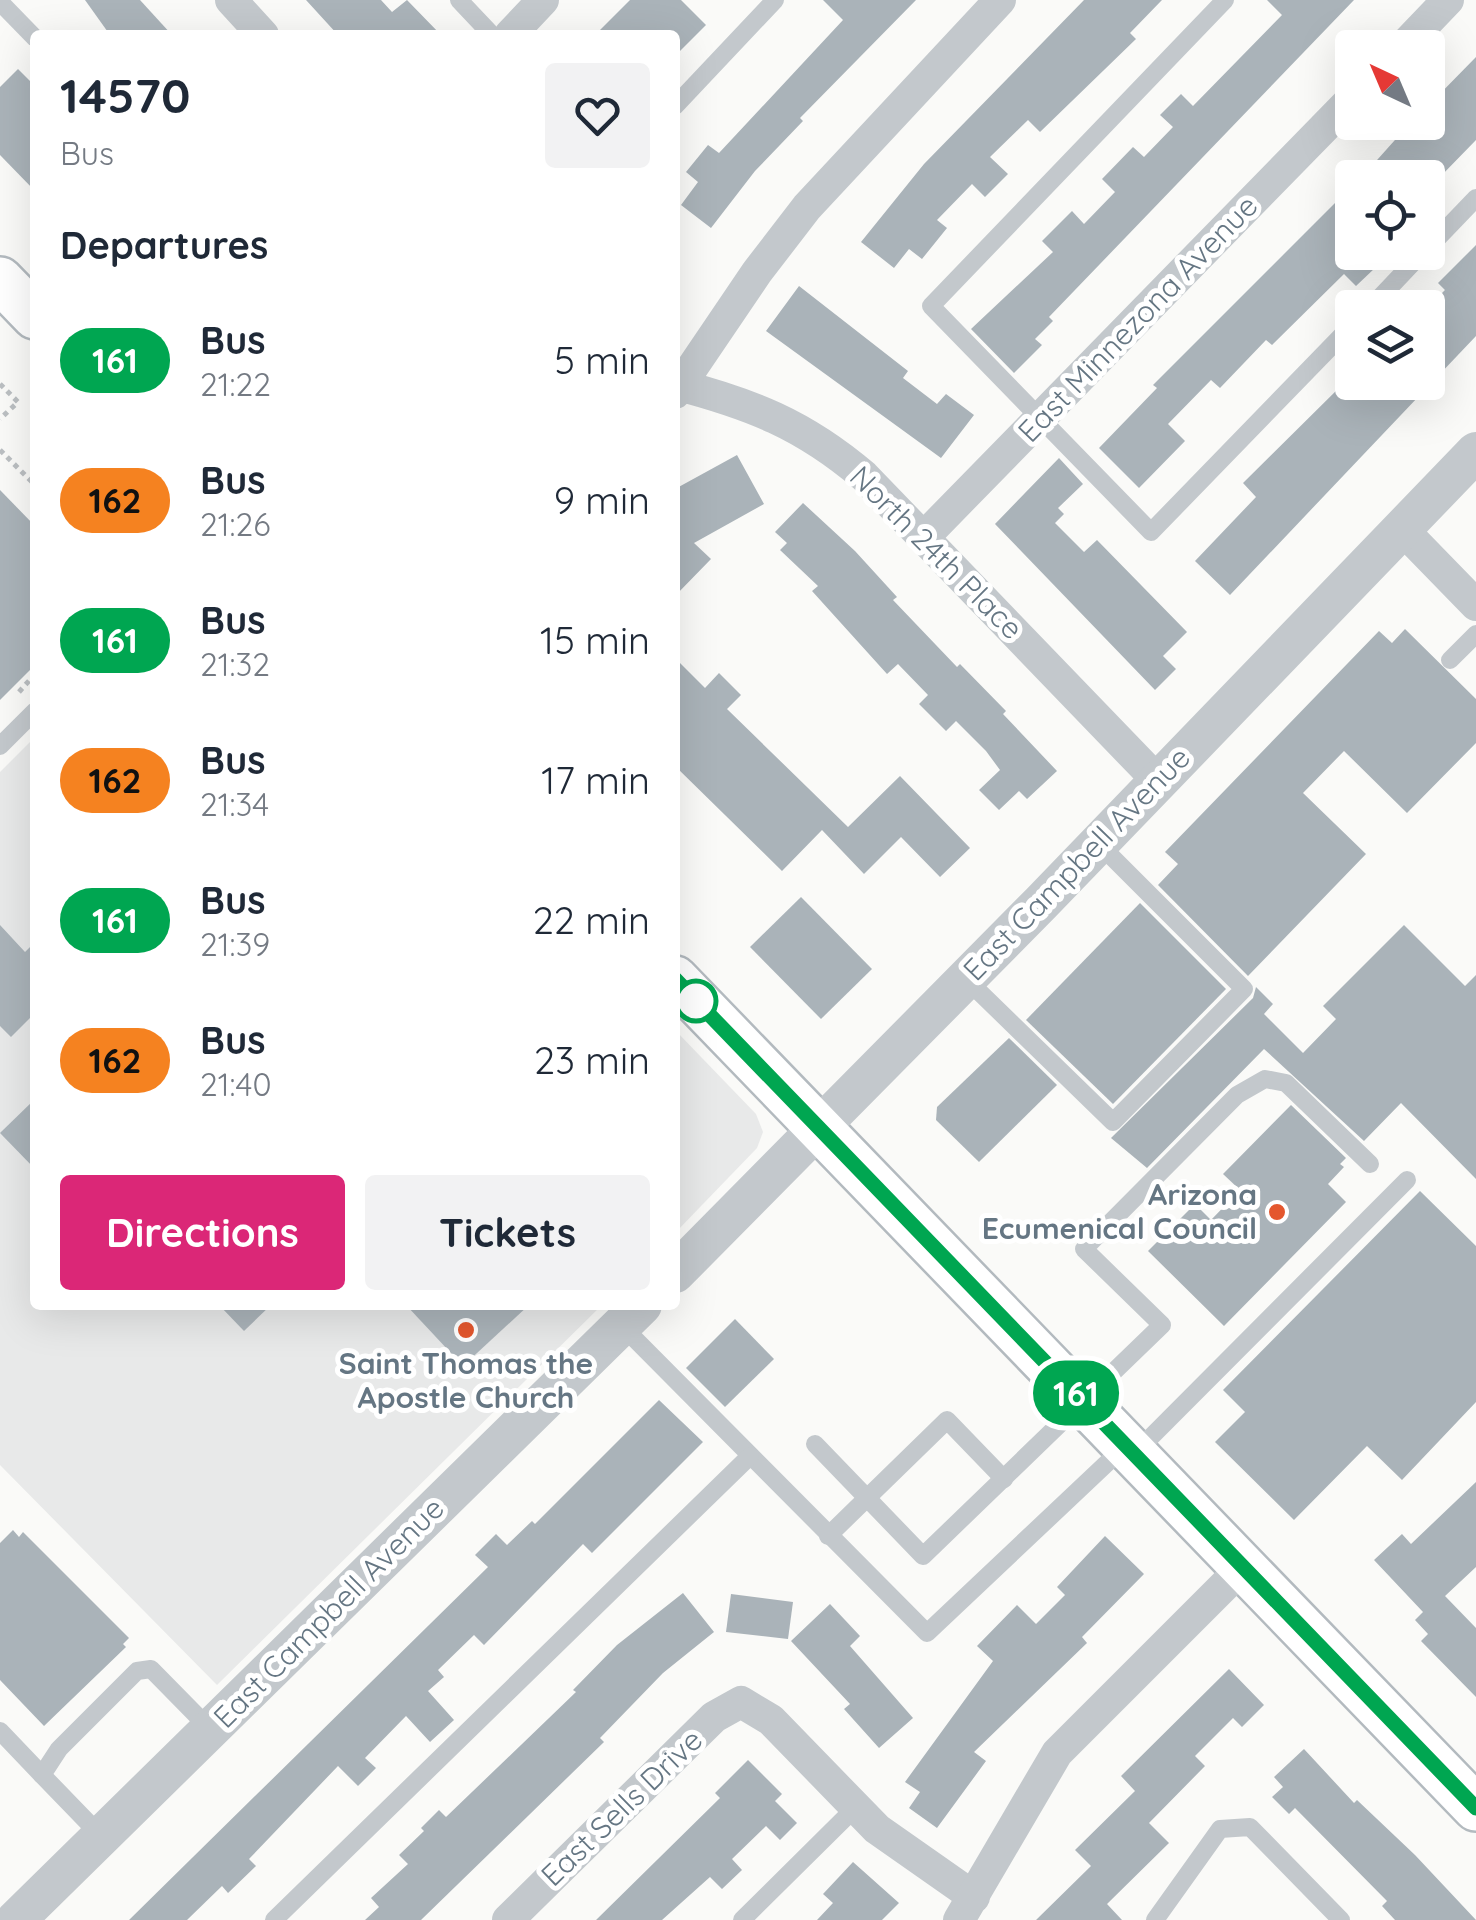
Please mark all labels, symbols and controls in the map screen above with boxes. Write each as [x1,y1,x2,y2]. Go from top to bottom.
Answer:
north arrow [1335,30,1445,140]
map controls [1335,30,1445,400]
button: heart [545,63,650,168]
text: 14570 [60,65,190,125]
text: Bus [60,133,114,173]
button: locate [1335,160,1445,270]
street label: East Minnezona Avenue [1009,187,1265,450]
text: Departures [60,221,268,269]
button: layers [1335,290,1445,400]
text: Bus [200,316,266,364]
text: 5 min [554,336,650,384]
text: 161 [92,338,138,382]
text: 21:22 [200,364,271,404]
text: Bus [200,456,266,504]
street label: North 24th Place [842,458,1031,647]
text: 9 min [554,476,650,524]
text: 162 [89,478,141,522]
text: 21:26 [200,504,271,544]
text: Bus [200,596,266,644]
text: 15 min [540,616,650,664]
text: 161 [92,618,138,662]
text: 21:32 [200,644,270,684]
text: Bus [200,736,266,784]
street label: East Campbell Avenue [955,738,1198,988]
text: 17 min [541,756,650,804]
text: 162 [89,758,141,802]
text: 21:34 [200,784,269,824]
text: Bus [200,876,266,924]
text: 22 min [533,896,650,944]
text: 161 [92,898,138,942]
text: 21:39 [200,924,270,964]
unlabelled marker [675,980,717,1022]
text: Bus [200,1016,266,1064]
text: 23 min [534,1036,650,1084]
text: 162 [89,1038,141,1082]
text: 21:40 [200,1064,271,1104]
button: Directions [60,1175,345,1290]
button: Tickets [365,1175,650,1290]
place label: Arizona Ecumenical Council [982,1175,1257,1247]
marker: Arizona Ecumenical Council [1266,1201,1288,1223]
marker: Saint Thomas the Apostle Church [455,1319,477,1341]
place label: Saint Thomas the Apostle Church [339,1344,593,1416]
line badge: 161 [1018,1360,1134,1426]
text: 161 [1053,1371,1099,1415]
street label: East Campbell Avenue [205,1489,452,1736]
street label: East Sells Drive [533,1721,710,1894]

